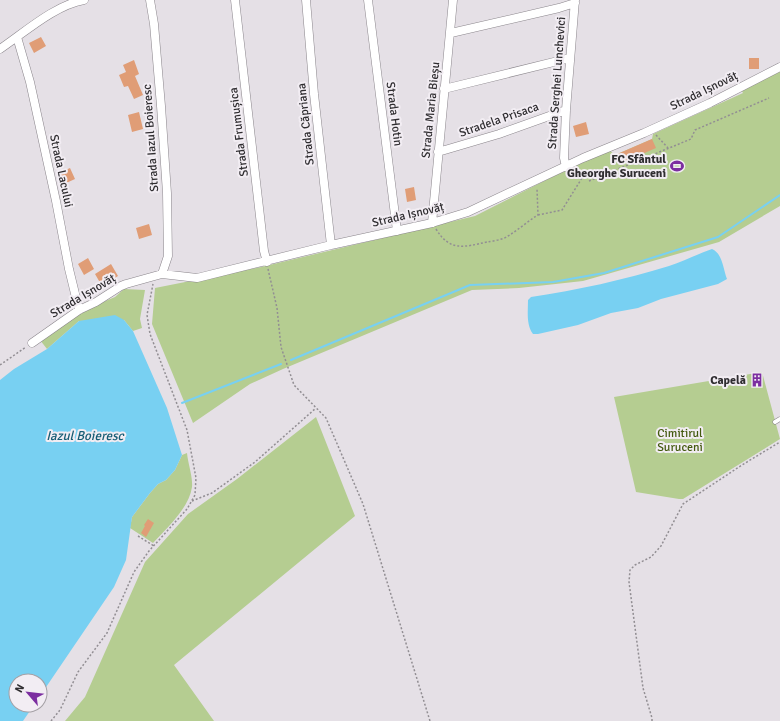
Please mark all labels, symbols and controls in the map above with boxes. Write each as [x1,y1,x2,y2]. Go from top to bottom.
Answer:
street label: Strada Serghei Lunchevici [545,16,569,150]
street label: Strada Maria Bieșu [418,61,444,159]
street label: Strada Ișnovăț [668,68,740,114]
street label: Strada Hotin [383,81,405,147]
street label: Strada Căpriana [294,82,318,166]
street label: Strada Iazul Boieresc [140,83,162,192]
street label: Strada Frumușica [226,87,252,177]
street label: Stradela Prisaca [457,99,541,141]
street label: Strada Lacului [46,133,76,209]
place label: FC Sfântul Gheorghe Suruceni [567,152,666,181]
sports icon: FC Sfântul Gheorghe Suruceni [669,158,685,174]
street label: Strada Ișnovăț [371,199,445,231]
street label: Strada Ișnovăț [48,271,118,321]
building icon: Capelă [749,372,765,388]
place label: Capelă [710,373,746,388]
park label: Cimitirul Suruceni [657,426,703,455]
water label: Iazul Boieresc [46,428,125,444]
north arrow [8,673,48,713]
text: N [12,682,27,695]

